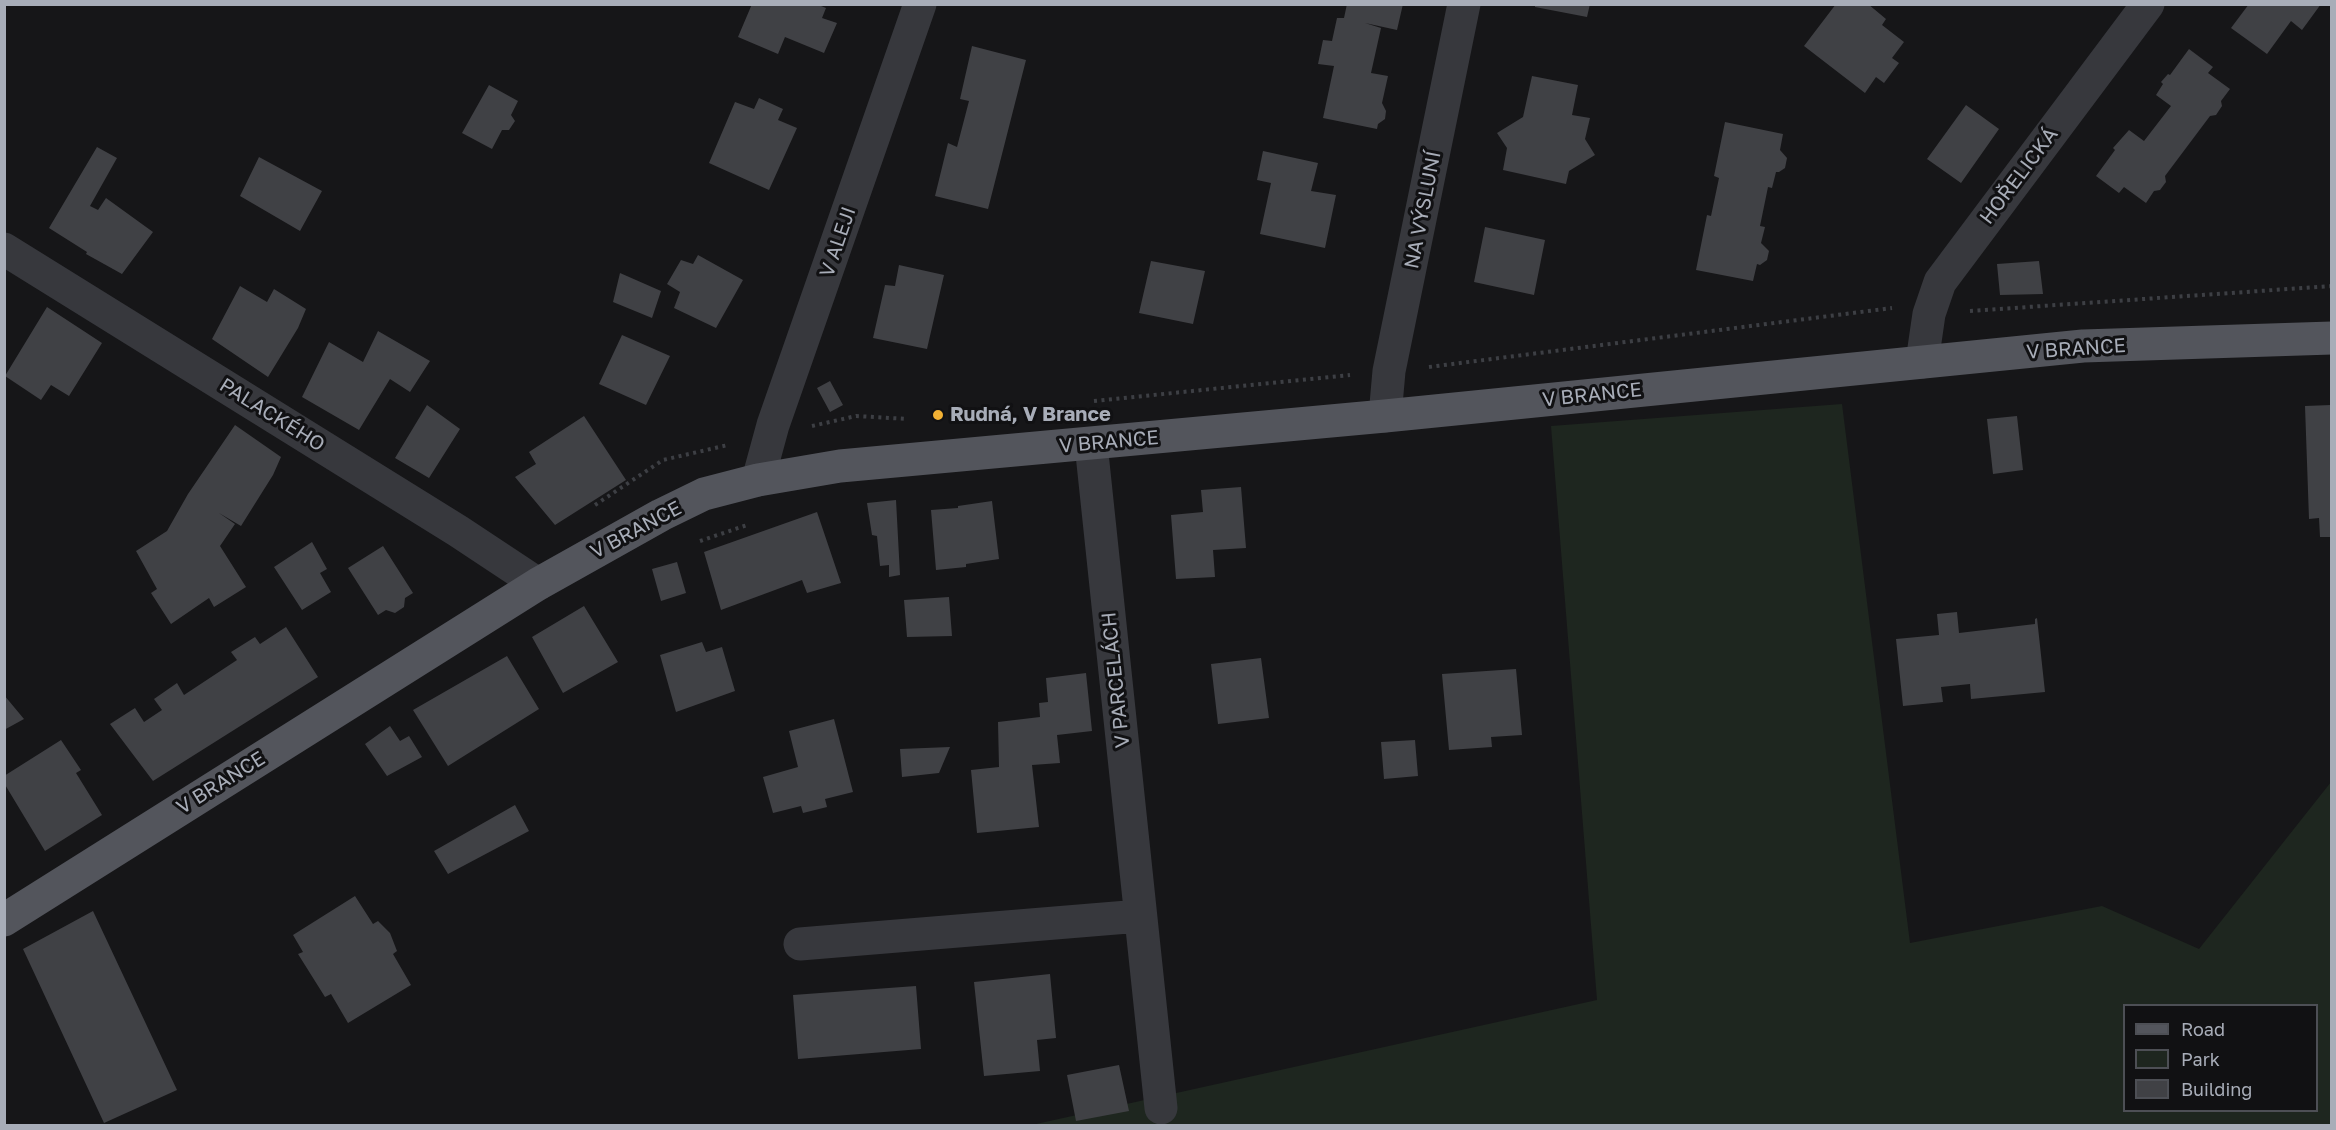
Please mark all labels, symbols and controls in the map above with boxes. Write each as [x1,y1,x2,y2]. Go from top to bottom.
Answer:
street label: HOŘELICKÁ [1975,123,2063,229]
street label: NA VÝSLUNÍ [1400,149,1446,271]
street label: V ALEJI [815,204,861,280]
street label: V BRANCE [2025,334,2127,364]
street label: PALACKÉHO [215,373,329,457]
street label: V BRANCE [1541,378,1643,412]
place label: Rudná, V Brance [950,403,1111,427]
marker: Rudná, V Brance [931,408,945,422]
street label: V BRANCE [1058,426,1160,458]
street label: V BRANCE [586,496,686,564]
street label: V PARCELÁCH [1097,611,1135,749]
street label: V BRANCE [172,746,270,820]
legend [2123,1004,2318,1112]
text: Road [2181,1018,2225,1040]
text: Park [2181,1048,2220,1070]
text: Building [2181,1078,2252,1100]

